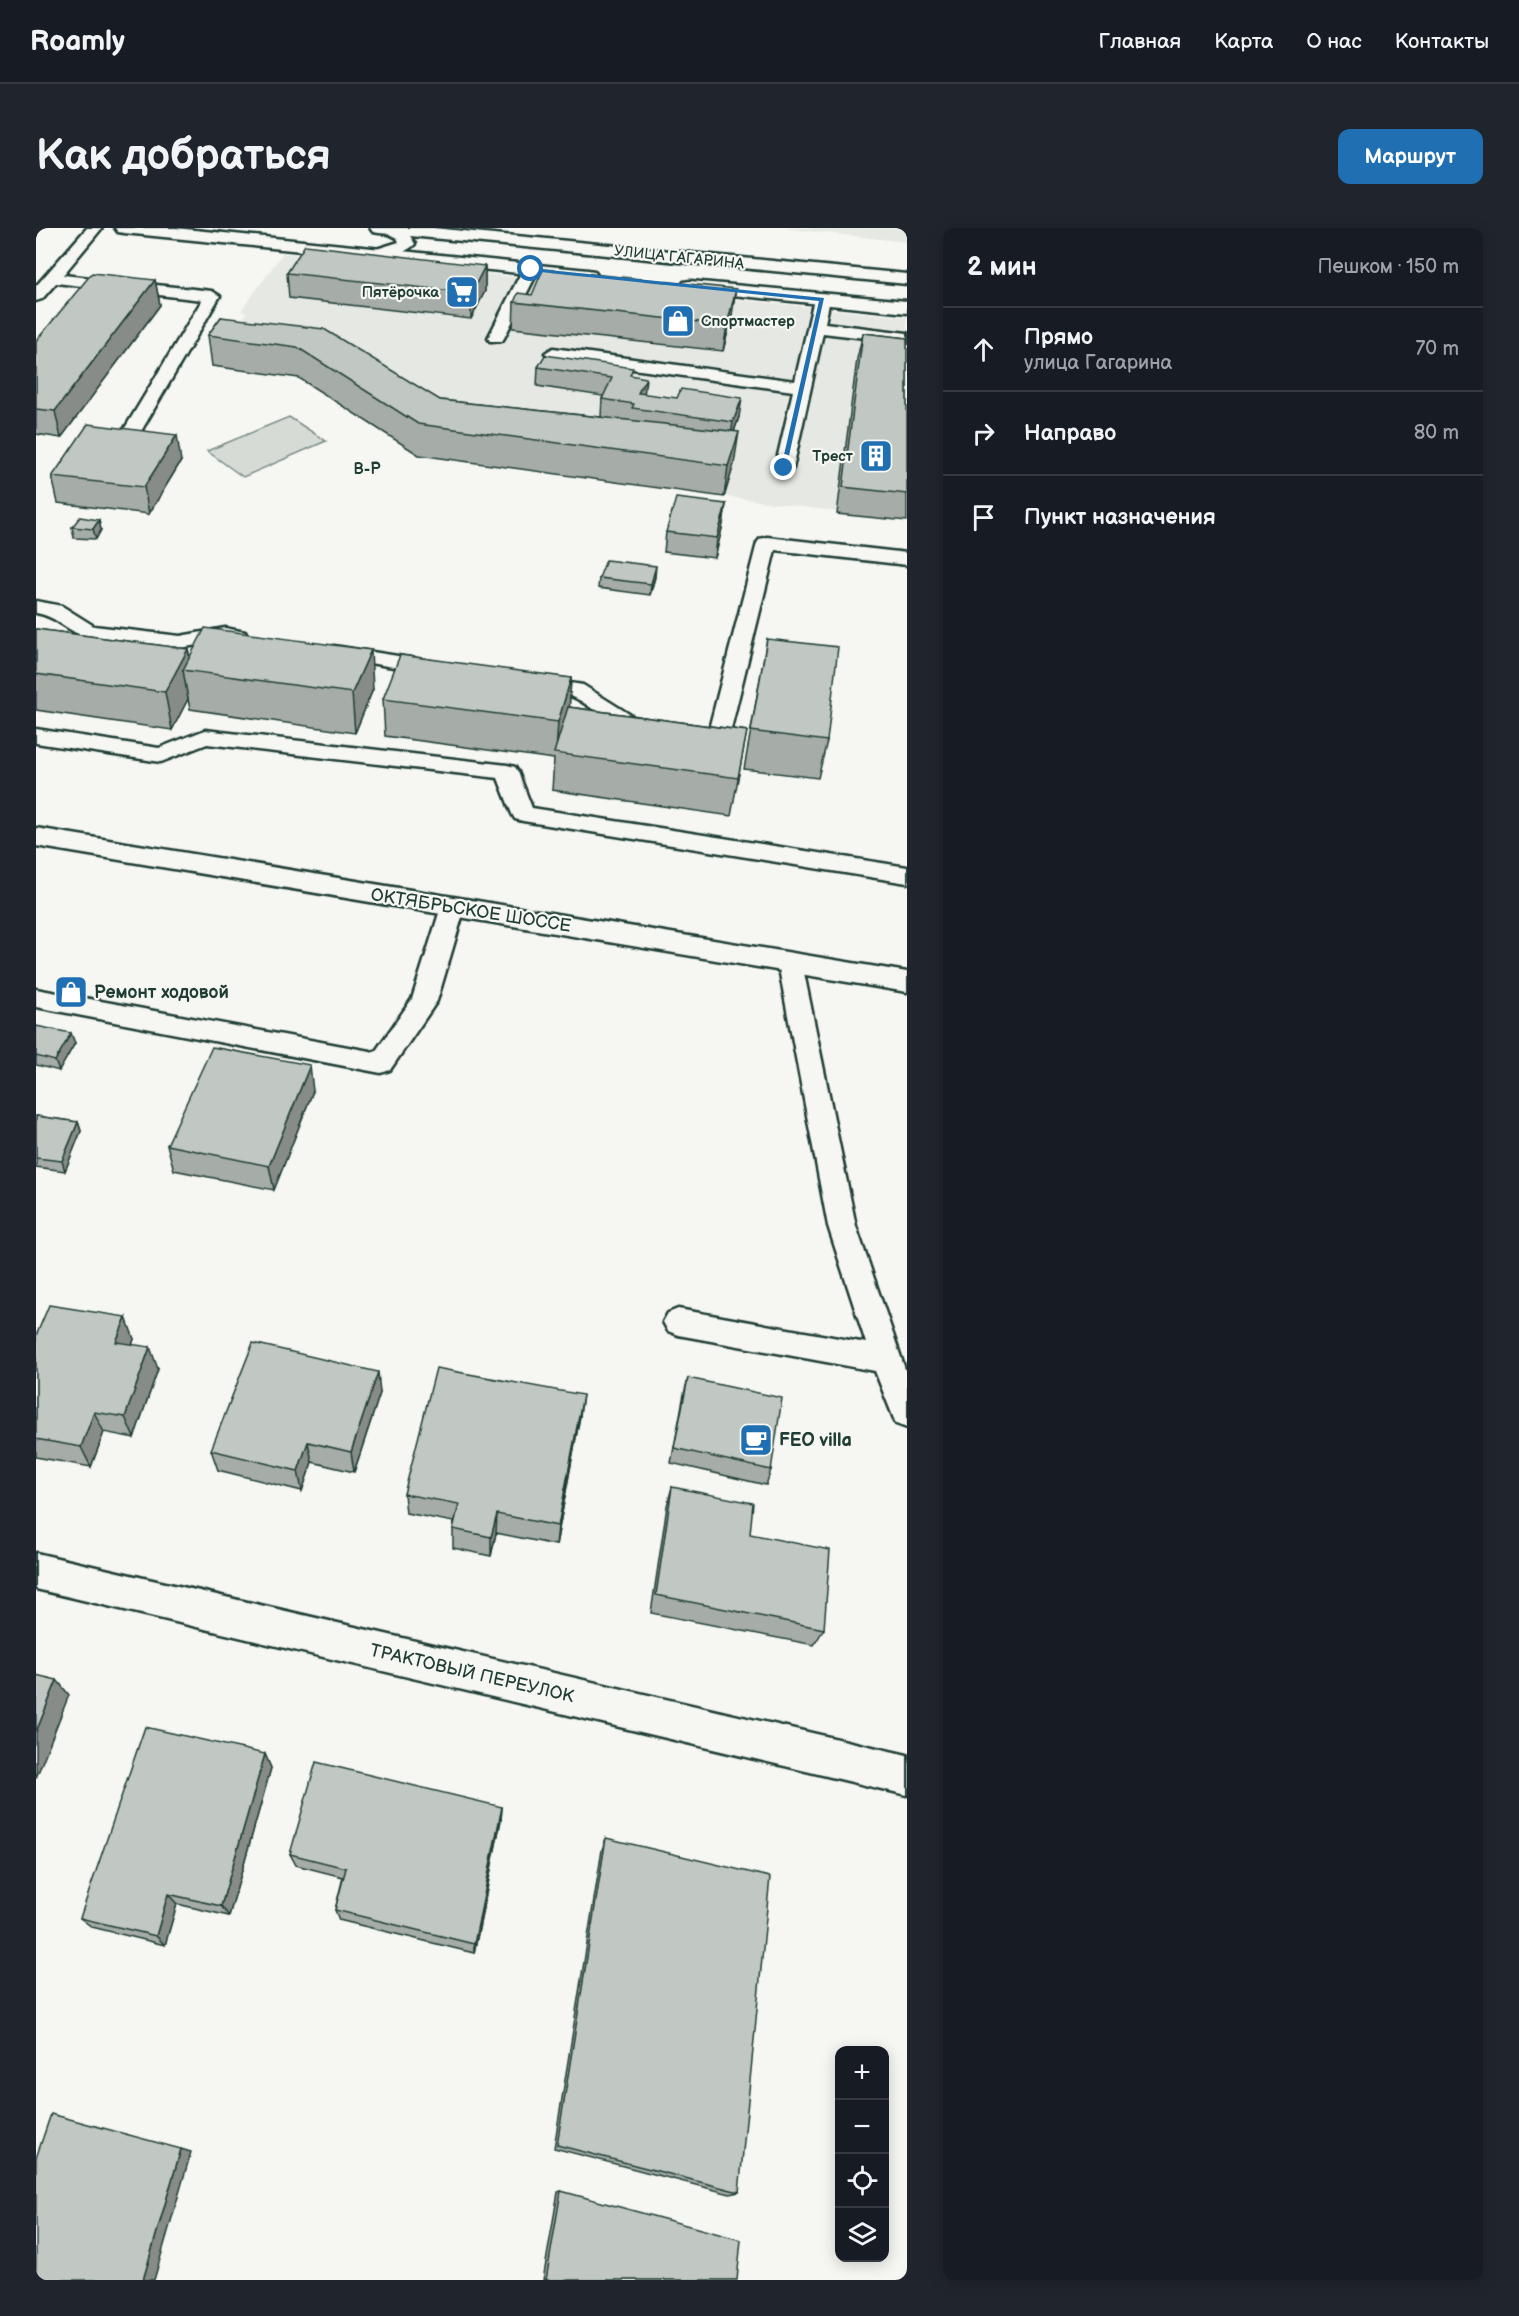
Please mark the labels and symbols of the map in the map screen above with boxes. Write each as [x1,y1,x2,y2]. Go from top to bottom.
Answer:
street label: УЛИЦА ГАГАРИНА [613,241,746,274]
route start [517,255,543,281]
supermarket icon: Пятёрочка [444,274,480,310]
place label: Пятёрочка [362,283,439,302]
shop icon: Спортмастер [660,303,696,339]
place label: Спортмастер [701,312,795,331]
building icon: Трест [858,438,894,474]
place label: Трест [812,447,854,466]
route end [770,454,796,480]
district label: В-Р [354,460,381,479]
street label: ОКТЯБРЬСКОЕ ШОССЕ [369,884,573,937]
shop icon: Ремонт ходовой [53,974,89,1010]
place label: Ремонт ходовой [94,982,229,1003]
cafe icon: FEO villa [738,1422,774,1458]
place label: FEO villa [779,1430,852,1451]
street label: ТРАКТОВЫЙ ПЕРЕУЛОК [368,1640,576,1707]

